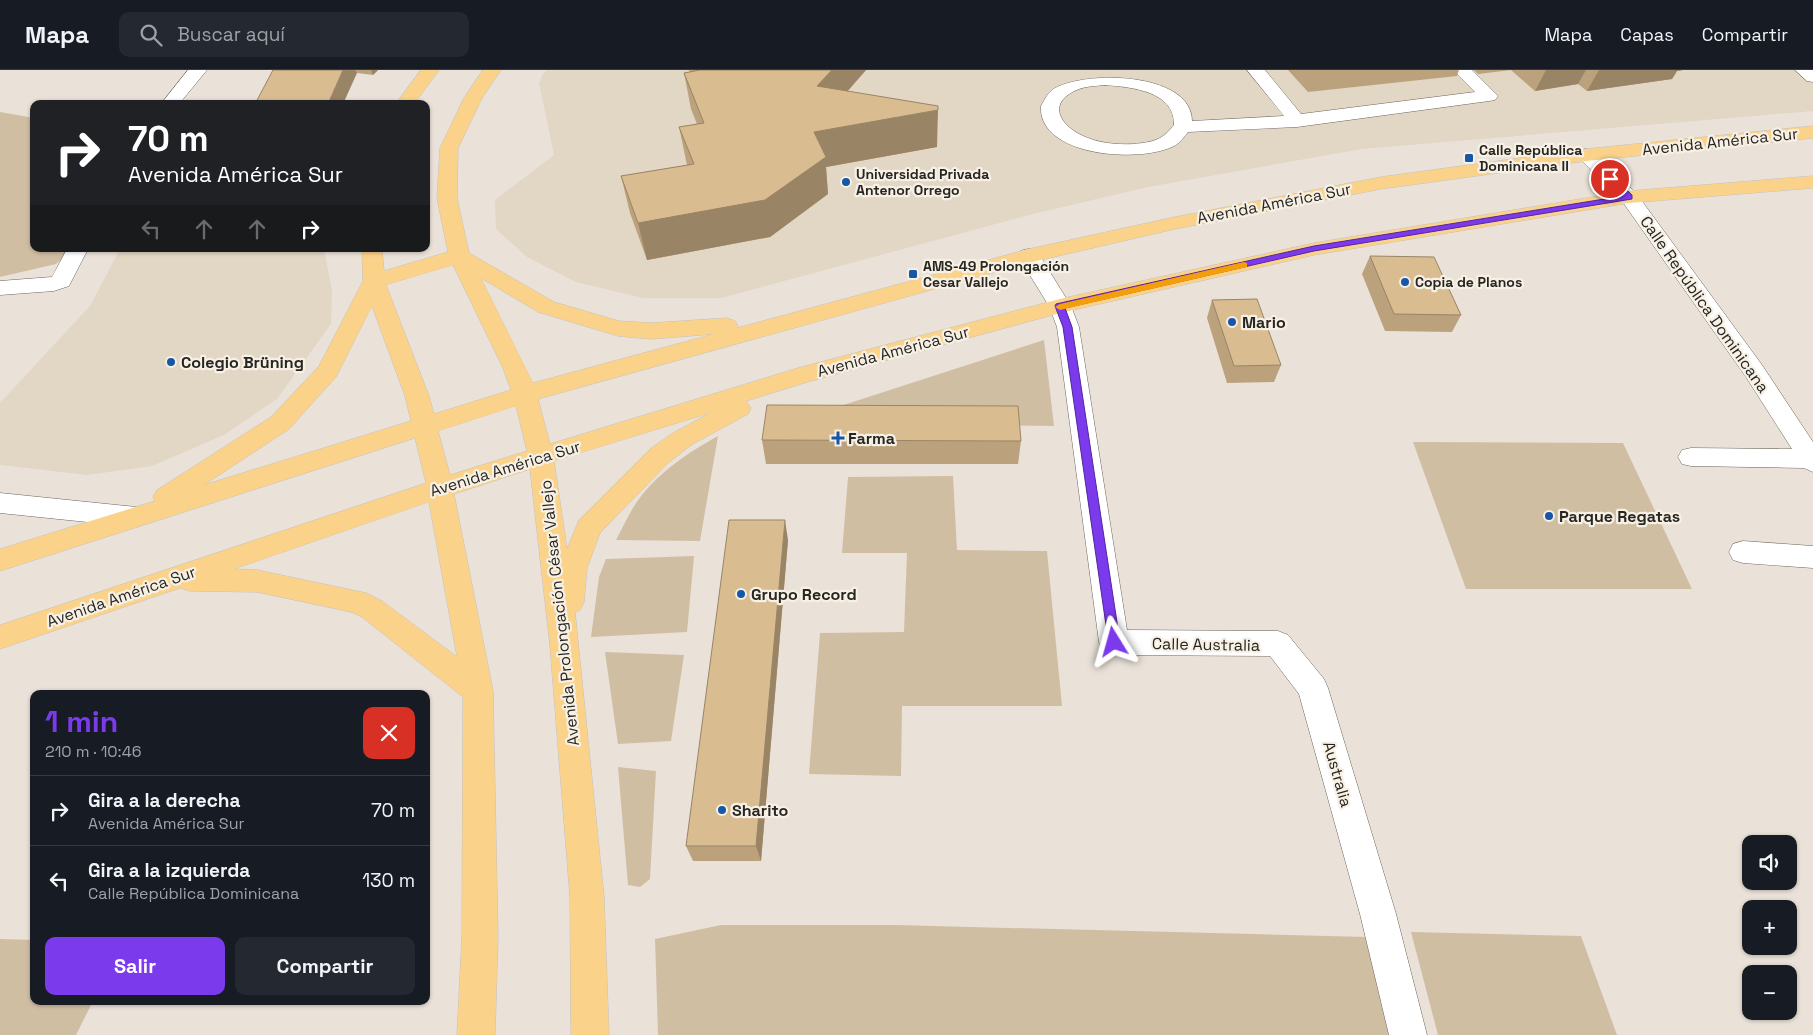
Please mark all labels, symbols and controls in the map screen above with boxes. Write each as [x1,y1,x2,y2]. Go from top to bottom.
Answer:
search box [119,12,469,57]
text: Mapa [25,19,89,50]
icon: search [137,21,165,49]
text: Buscar aquí [177,22,285,47]
text: Mapa [1544,23,1592,46]
text: Capas [1620,23,1674,46]
text: Compartir [1702,23,1788,46]
text: 70 m [128,117,209,161]
icon: right [45,120,110,185]
street label: Avenida América Sur [1641,123,1799,160]
place label: Calle República Dominicana II [1479,141,1582,175]
marker: Calle República Dominicana II [1463,152,1475,164]
pin [1589,158,1631,200]
text: Avenida América Sur [128,160,343,188]
place label: Universidad Privada Antenor Orrego [856,165,989,199]
icon: arrive [1596,165,1624,193]
marker: Universidad Privada Antenor Orrego [840,176,852,188]
street label: Avenida América Sur [1195,178,1353,229]
street label: Calle República Dominicana [1635,212,1774,397]
icon: left [137,215,165,243]
icon: ahead [190,215,218,243]
icon: ahead [243,215,271,243]
icon: right [296,215,324,243]
place label: AMS-49 Prolongación Cesar Vallejo [923,257,1069,291]
marker: AMS-49 Prolongación Cesar Vallejo [907,268,919,280]
place label: Copia de Planos [1415,273,1522,291]
marker: Copia de Planos [1399,276,1411,288]
place label: Mario [1242,312,1286,333]
marker: Mario [1226,316,1238,328]
street label: Avenida América Sur [815,321,971,382]
place label: Colegio Brüning [181,352,304,373]
marker: Colegio Brüning [165,356,177,368]
place label: Farma [848,428,895,449]
marker: Farma [832,432,844,444]
street label: Avenida América Sur [427,436,583,501]
street label: Avenida Prolongación César Vallejo [535,479,584,747]
place label: Parque Regatas [1559,506,1680,527]
marker: Parque Regatas [1543,510,1555,522]
street label: Avenida América Sur [44,561,199,632]
place label: Grupo Record [751,584,857,605]
marker: Grupo Record [735,588,747,600]
position arrow [1087,615,1139,667]
street label: Calle Australia [1152,633,1260,656]
text: 1 min [45,702,118,741]
button: close [363,707,415,759]
street label: Australia [1318,739,1357,809]
text: 210 m · 10:46 [45,741,141,762]
text: Gira a la derecha [88,788,240,813]
icon: right [45,797,73,825]
text: 70 m [371,798,415,823]
place label: Sharito [732,800,788,821]
marker: Sharito [716,804,728,816]
text: Avenida América Sur [88,813,244,834]
map controls [1742,835,1797,1020]
button: sound [1742,835,1797,890]
text: Gira a la izquierda [88,858,250,883]
icon: left [45,867,73,895]
text: 130 m [362,868,415,893]
text: Calle República Dominicana [88,883,299,904]
button: + [1742,900,1797,955]
button: Salir [45,937,225,995]
button: Compartir [235,937,415,995]
button: − [1742,965,1797,1020]

